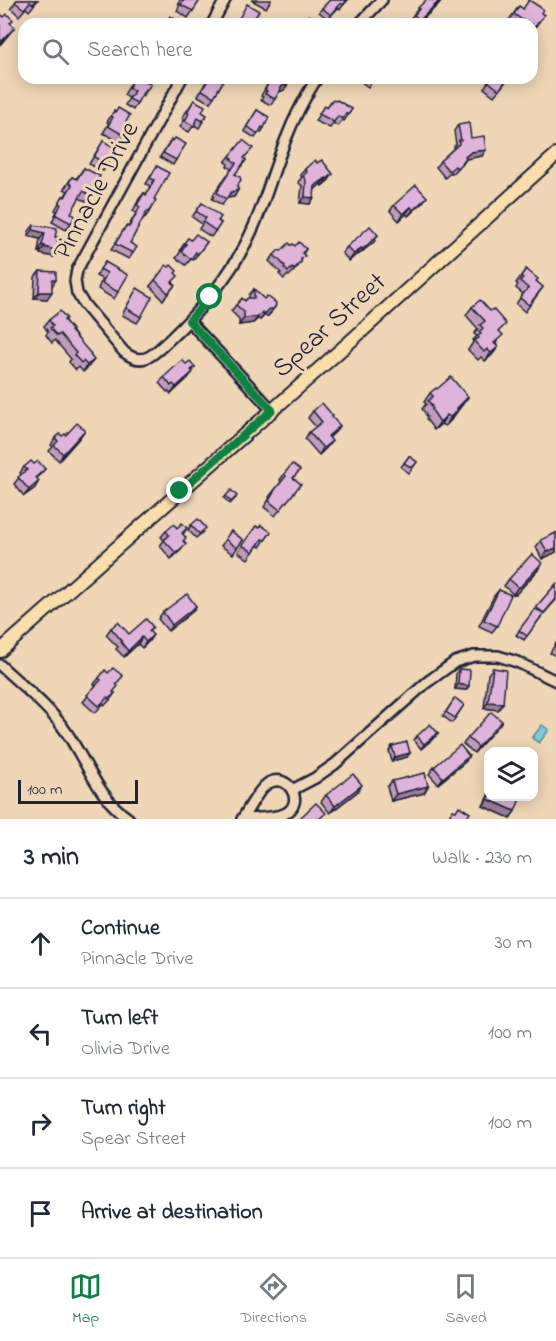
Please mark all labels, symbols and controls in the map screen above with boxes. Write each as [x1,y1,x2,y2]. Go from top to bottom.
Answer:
search box [18,18,538,84]
icon: search [39,35,72,68]
text: Search here [87,35,192,67]
street label: Pinnacle Drive [44,114,150,267]
street label: Spear Street [264,264,396,388]
route start [196,283,222,309]
route end [166,477,192,503]
map controls [484,747,538,801]
button: layers [484,747,538,801]
scale bar [18,777,138,804]
text: 100 m [27,778,62,802]
text: 3 min [24,839,79,877]
text: Walk · 230 m [432,844,532,873]
text: Continue [81,913,160,945]
icon: ahead [24,927,57,960]
text: 30 m [495,929,532,958]
text: Pinnacle Drive [81,945,193,974]
text: Turn left [81,1003,158,1035]
icon: left [24,1017,57,1050]
text: 100 m [488,1019,532,1048]
text: Olivia Drive [81,1035,170,1064]
text: Turn right [81,1093,166,1125]
icon: right [24,1107,57,1140]
text: 100 m [488,1109,532,1138]
text: Spear Street [81,1125,186,1154]
icon: arrive [24,1197,57,1230]
text: Arrive at destination [81,1197,263,1229]
tab: Map [69,1270,102,1330]
tab: Directions [240,1270,307,1330]
tab: Saved [445,1270,487,1330]

